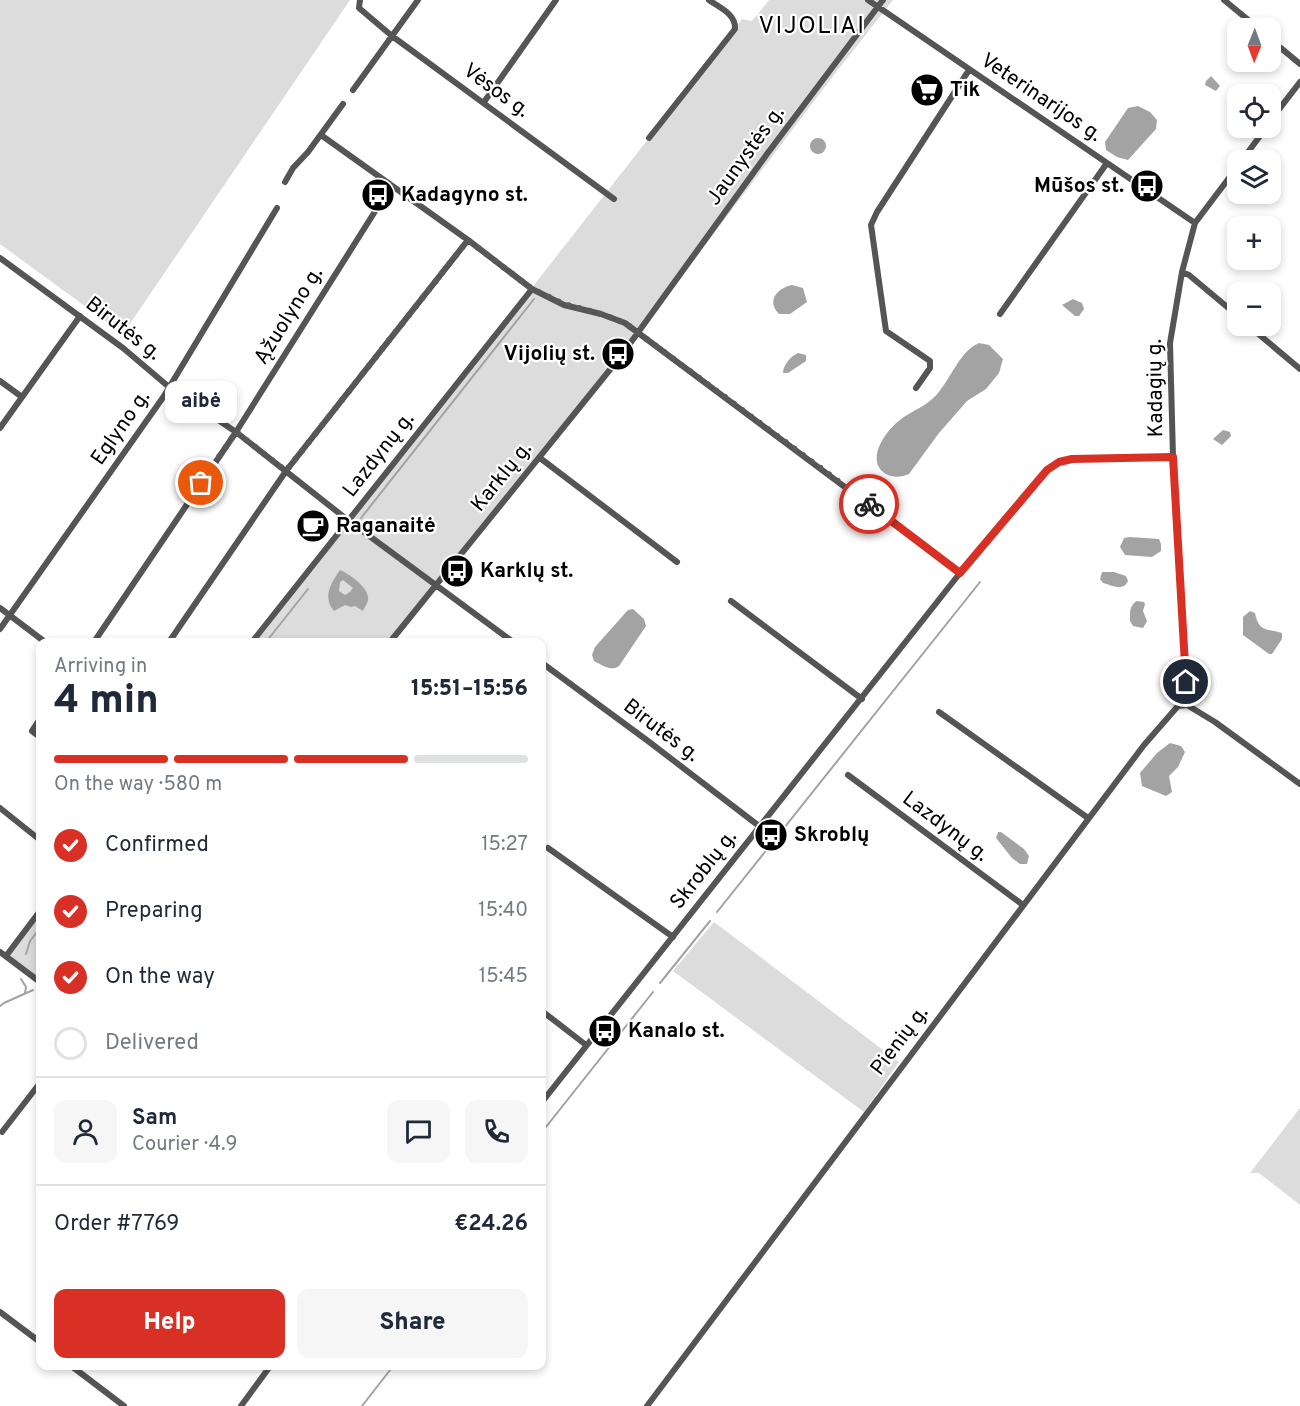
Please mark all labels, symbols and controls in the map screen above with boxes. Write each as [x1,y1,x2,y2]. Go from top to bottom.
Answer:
district label: VIJOLIAI [758,12,866,42]
north arrow [1227,18,1281,72]
map controls [1227,18,1281,336]
street label: Veterinarijos g. [975,47,1107,149]
street label: Vėsos g. [457,58,535,124]
supermarket icon: Tik [909,72,945,108]
place label: Tik [950,77,981,104]
button: locate [1227,84,1281,138]
street label: Jaunystės g. [701,101,791,211]
button: layers [1227,150,1281,204]
bus stop icon: Mūšos st. [1129,168,1165,204]
place label: Mūšos st. [1034,173,1124,200]
bus stop icon: Kadagyno st. [360,177,396,213]
place label: Kadagyno st. [401,182,528,209]
button: + [1227,216,1281,270]
street label: Ąžuolyno g. [248,262,330,370]
button: − [1227,282,1281,336]
street label: Birutės g. [80,291,166,367]
bus stop icon: Vijolių st. [600,336,636,372]
street label: Kadagių g. [1142,339,1170,437]
place label: Vijolių st. [504,341,595,368]
callout: aibė [165,381,237,423]
street label: Eglyno g. [85,385,157,471]
text: aibė [181,389,221,415]
street label: Lazdynų g. [337,407,421,503]
street label: Karklų g. [465,436,539,518]
pin [175,457,226,508]
icon: bag [184,466,217,499]
courier [839,474,899,534]
icon: bike [853,488,886,521]
cafe icon: Raganaitė [295,508,331,544]
place label: Raganaitė [336,513,436,540]
bus stop icon: Karklų st. [439,553,475,589]
place label: Karklų st. [480,558,573,585]
text: Arriving in [54,654,147,680]
pin [1160,656,1211,707]
icon: home [1169,665,1202,698]
text: 15:51–15:56 [411,676,528,703]
text: 4 min [54,678,159,727]
street label: Birutės g. [617,693,705,769]
text: On the way · 580 m [54,772,222,798]
street label: Lazdynų g. [896,786,994,868]
bus stop icon: Skroblų [753,817,789,853]
place label: Skroblų [794,822,869,849]
street label: Skroblų g. [664,825,744,915]
icon: check [54,829,87,862]
text: Confirmed [105,832,209,859]
text: 15:27 [481,832,528,858]
icon: check [54,895,87,928]
text: Preparing [105,898,203,925]
text: 15:40 [478,898,528,924]
icon: check [54,961,87,994]
text: On the way [105,964,215,991]
text: 15:45 [479,964,528,990]
street label: Pienių g. [865,1001,935,1081]
bus stop icon: Kanalo st. [587,1013,623,1049]
place label: Kanalo st. [628,1018,725,1045]
text: Delivered [105,1030,199,1057]
button: person [54,1100,117,1163]
button: chat [387,1100,450,1163]
button: phone [465,1100,528,1163]
text: Sam [132,1105,177,1132]
text: Courier · 4.9 [132,1132,237,1158]
text: Order #7769 [54,1211,179,1238]
text: €24.26 [454,1211,528,1238]
button: Help [54,1289,285,1358]
button: Share [297,1289,528,1358]

